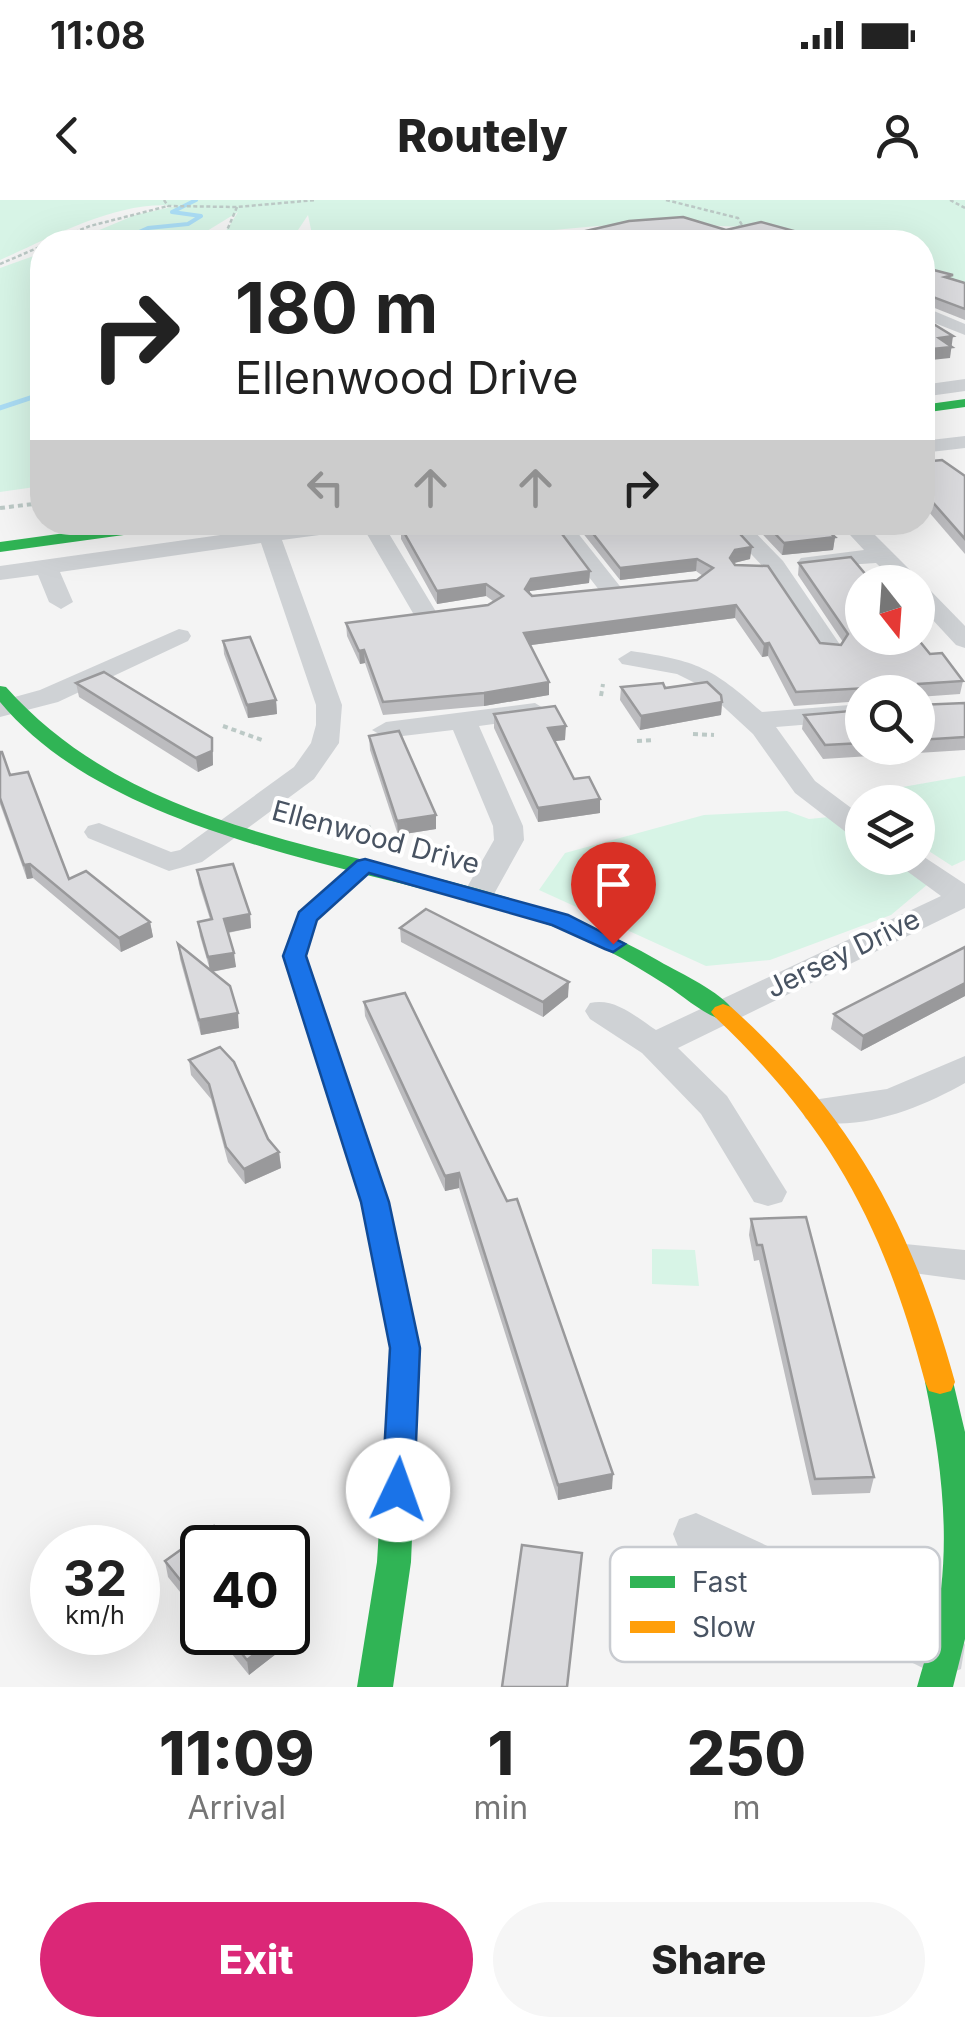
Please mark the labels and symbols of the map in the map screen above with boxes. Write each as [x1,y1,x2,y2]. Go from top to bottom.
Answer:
north arrow [845,565,935,655]
street label: Ellenwood Drive [268,793,484,881]
pin [571,842,656,945]
street label: Jersey Drive [761,901,925,1005]
position arrow [346,1438,450,1542]
speed limit sign: 40 [180,1525,310,1655]
legend [610,1547,940,1662]
text: Fast [692,1565,748,1599]
text: Slow [692,1610,756,1644]

